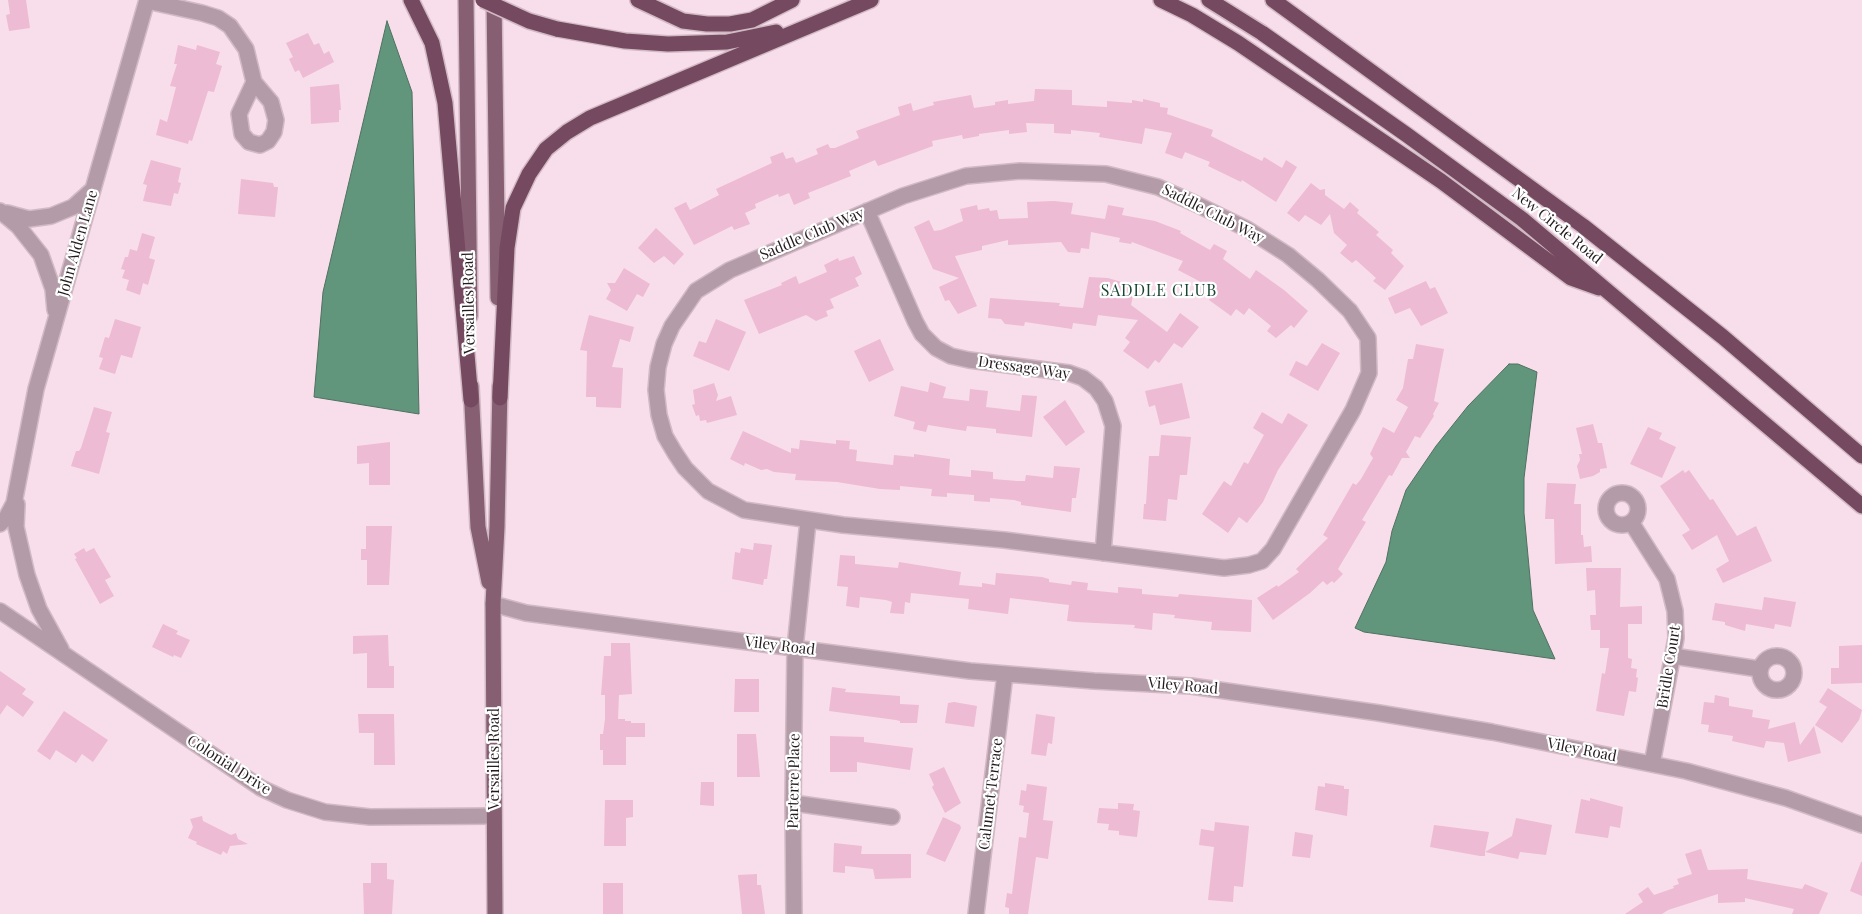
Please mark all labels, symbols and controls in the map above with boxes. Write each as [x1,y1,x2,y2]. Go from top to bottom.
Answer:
street label: Saddle Club Way [1159,181,1267,247]
street label: New Circle Road [1508,184,1606,268]
street label: John Alden Lane [54,188,102,298]
street label: Saddle Club Way [757,204,867,264]
street label: Versailles Road [459,252,479,354]
district label: SADDLE CLUB [1099,281,1219,301]
street label: Dressage Way [977,353,1071,383]
street label: Bridle Court [1654,624,1684,710]
street label: Viley Road [744,633,816,659]
street label: Viley Road [1147,674,1219,698]
street label: Versailles Road [485,708,503,810]
street label: Colonial Drive [184,731,274,799]
street label: Parterre Place [784,733,804,829]
street label: Viley Road [1546,734,1618,766]
street label: Calumet Terrace [975,737,1007,851]

